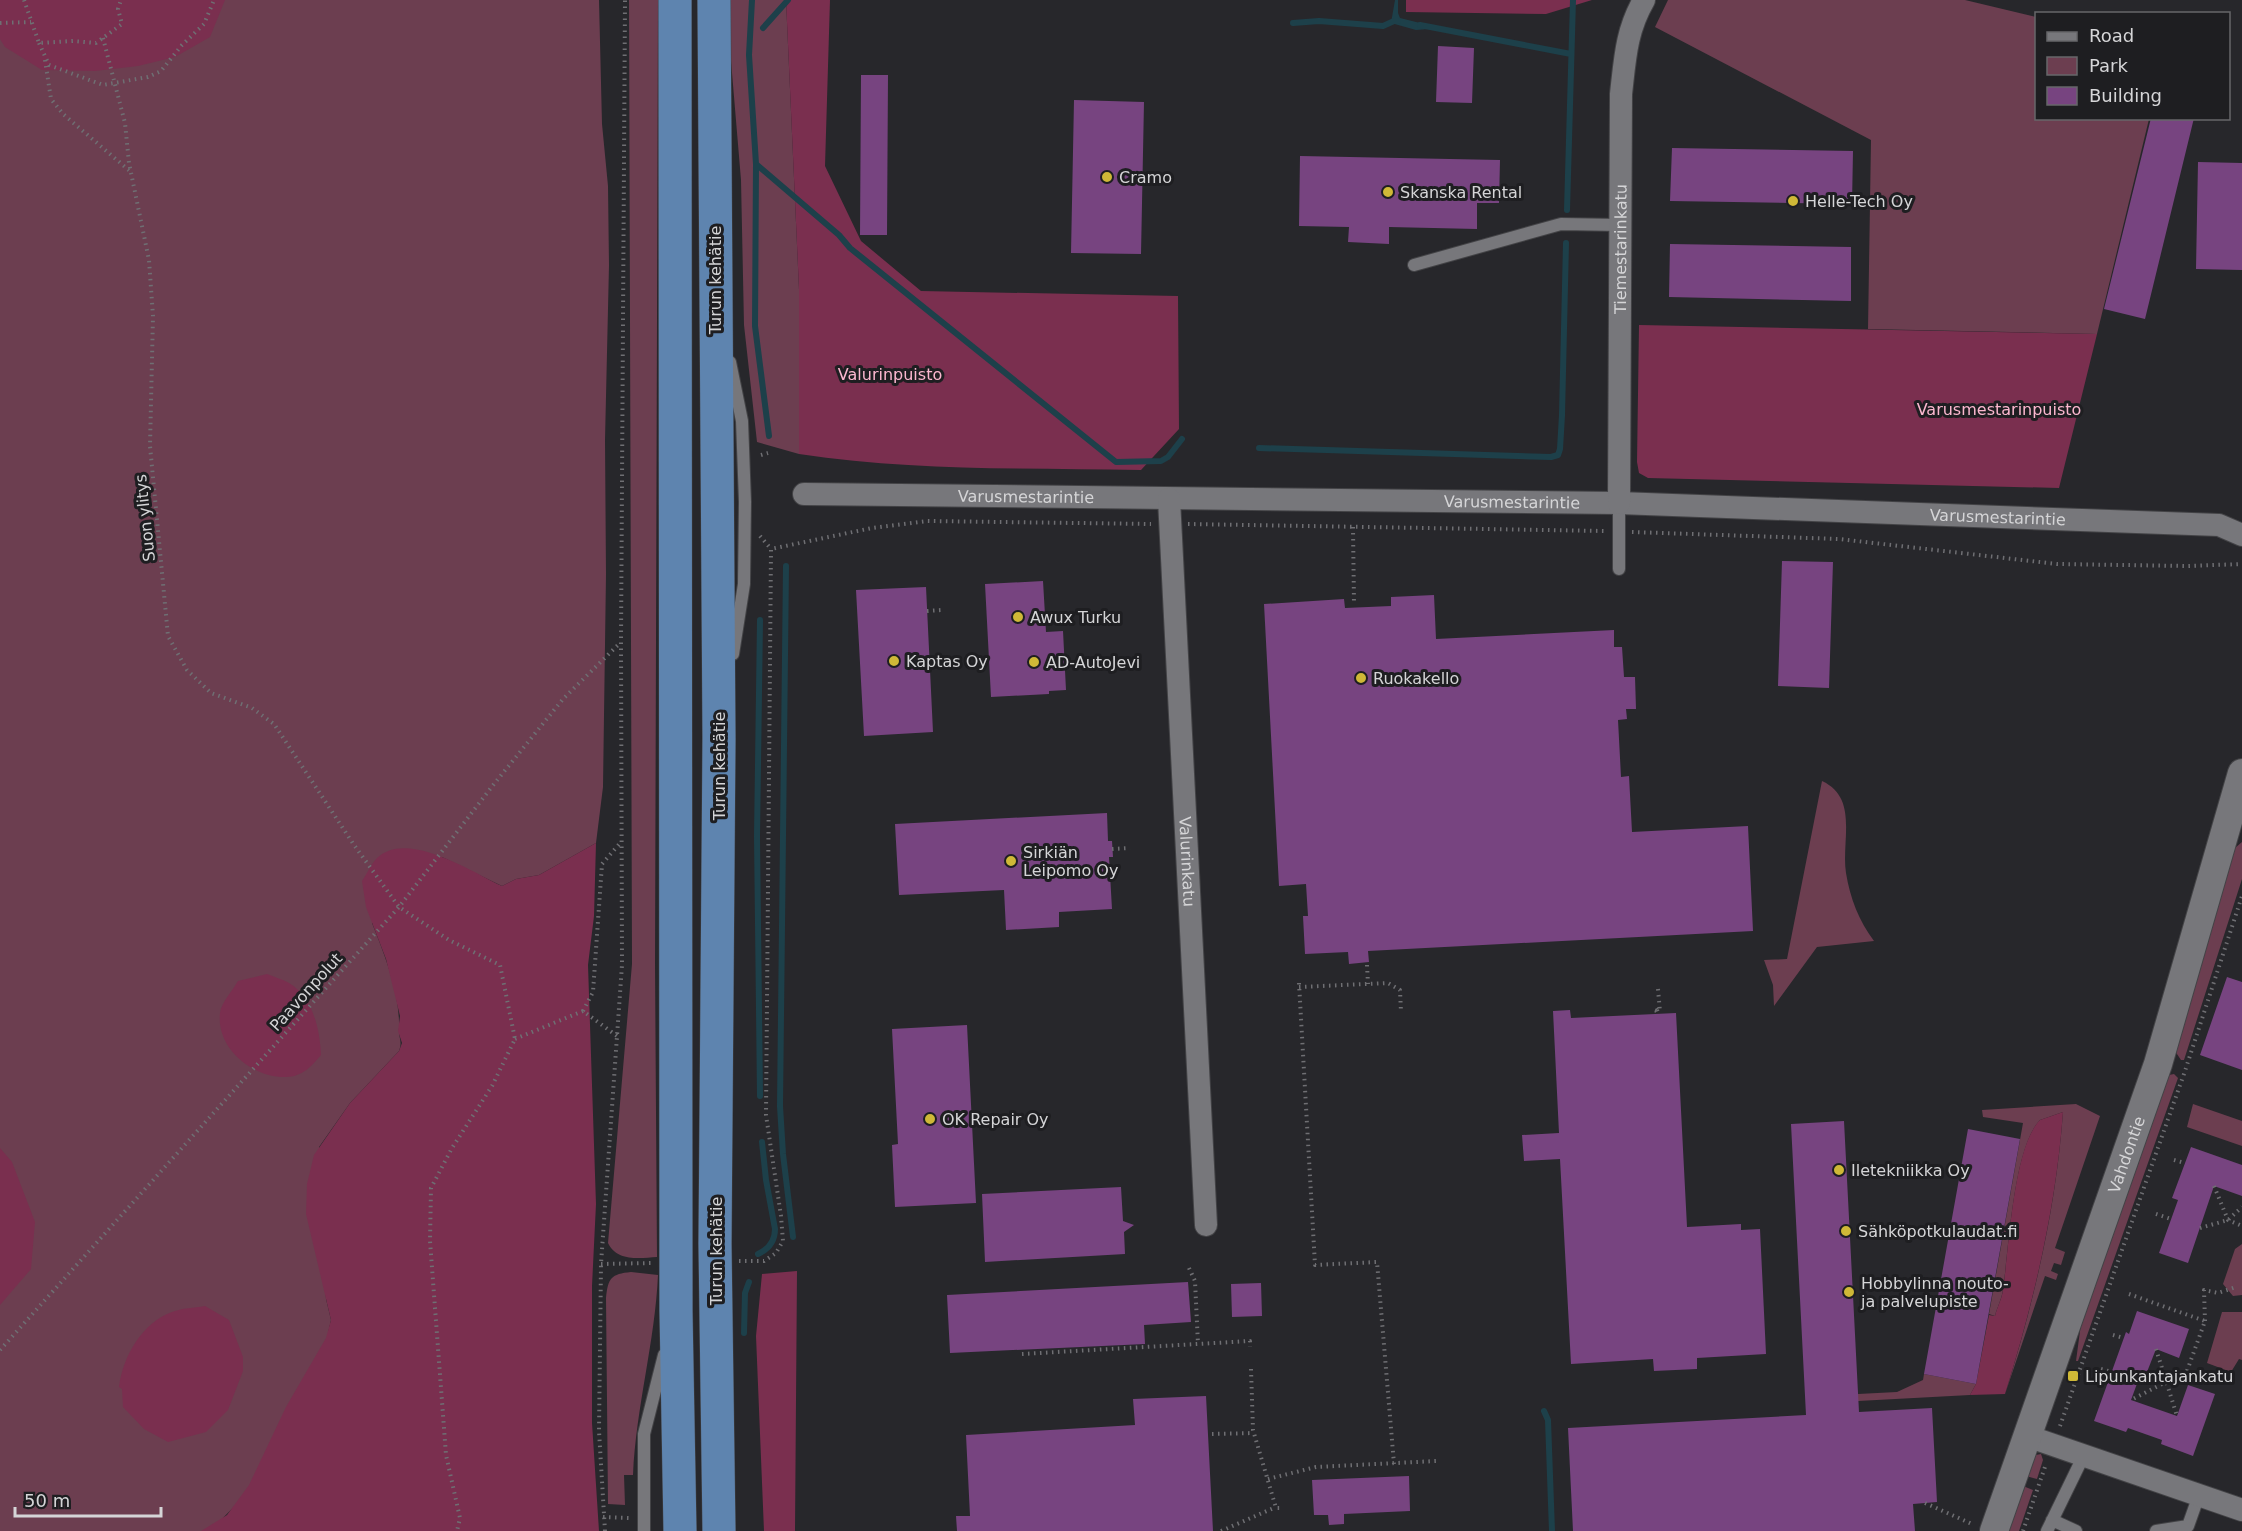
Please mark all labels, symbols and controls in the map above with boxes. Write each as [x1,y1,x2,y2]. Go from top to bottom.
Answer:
legend [2035,12,2230,120]
text: Road [2089,25,2134,46]
text: Park [2089,55,2128,76]
text: Building [2089,85,2162,106]
place label: Cramo [1119,168,1172,187]
marker: Cramo [1100,170,1114,184]
place label: Skanska Rental [1400,183,1522,202]
street label: Tiemestarinkatu [1610,184,1630,315]
marker: Skanska Rental [1381,185,1395,199]
place label: Helle-Tech Oy [1805,192,1913,211]
marker: Helle-Tech Oy [1786,194,1800,208]
street label: Turun kehätie [706,226,725,335]
park label: Valurinpuisto [838,365,942,384]
park label: Varusmestarinpuisto [1917,400,2081,419]
street label: Suon ylitys [131,473,159,563]
street label: Varusmestarintie [958,486,1094,507]
street label: Varusmestarintie [1444,492,1580,512]
street label: Varusmestarintie [1929,505,2066,529]
place label: Awux Turku [1030,608,1121,627]
marker: Awux Turku [1011,610,1025,624]
place label: Kaptas Oy [906,652,988,671]
place label: AD-AutoJevi [1046,653,1140,672]
marker: Kaptas Oy [887,654,901,668]
marker: AD-AutoJevi [1027,655,1041,669]
place label: Ruokakello [1373,669,1459,688]
marker: Ruokakello [1354,671,1368,685]
street label: Turun kehätie [710,712,729,821]
street label: Valurinkatu [1176,816,1199,907]
place label: Sirkiän Leipomo Oy [1023,843,1118,880]
marker: Sirkiän Leipomo Oy [1004,854,1018,868]
street label: Paavonpolut [266,949,346,1035]
place label: OK Repair Oy [942,1110,1049,1129]
marker: OK Repair Oy [923,1112,937,1126]
street label: Vahdontie [2104,1113,2148,1196]
place label: Iletekniikka Oy [1851,1161,1970,1180]
marker: Iletekniikka Oy [1832,1163,1846,1177]
street label: Turun kehätie [707,1197,726,1306]
place label: Sähköpotkulaudat.fi [1858,1222,2018,1241]
marker: Sähköpotkulaudat.fi [1839,1224,1853,1238]
place label: Hobbylinna nouto- ja palvelupiste [1860,1274,2009,1311]
marker: Hobbylinna nouto- ja palvelupiste [1842,1285,1856,1299]
place label: Lipunkantajankatu [2085,1367,2233,1386]
marker: Lipunkantajankatu [2066,1369,2080,1383]
scale bar [15,1480,160,1518]
text: 50 m [24,1490,70,1511]

